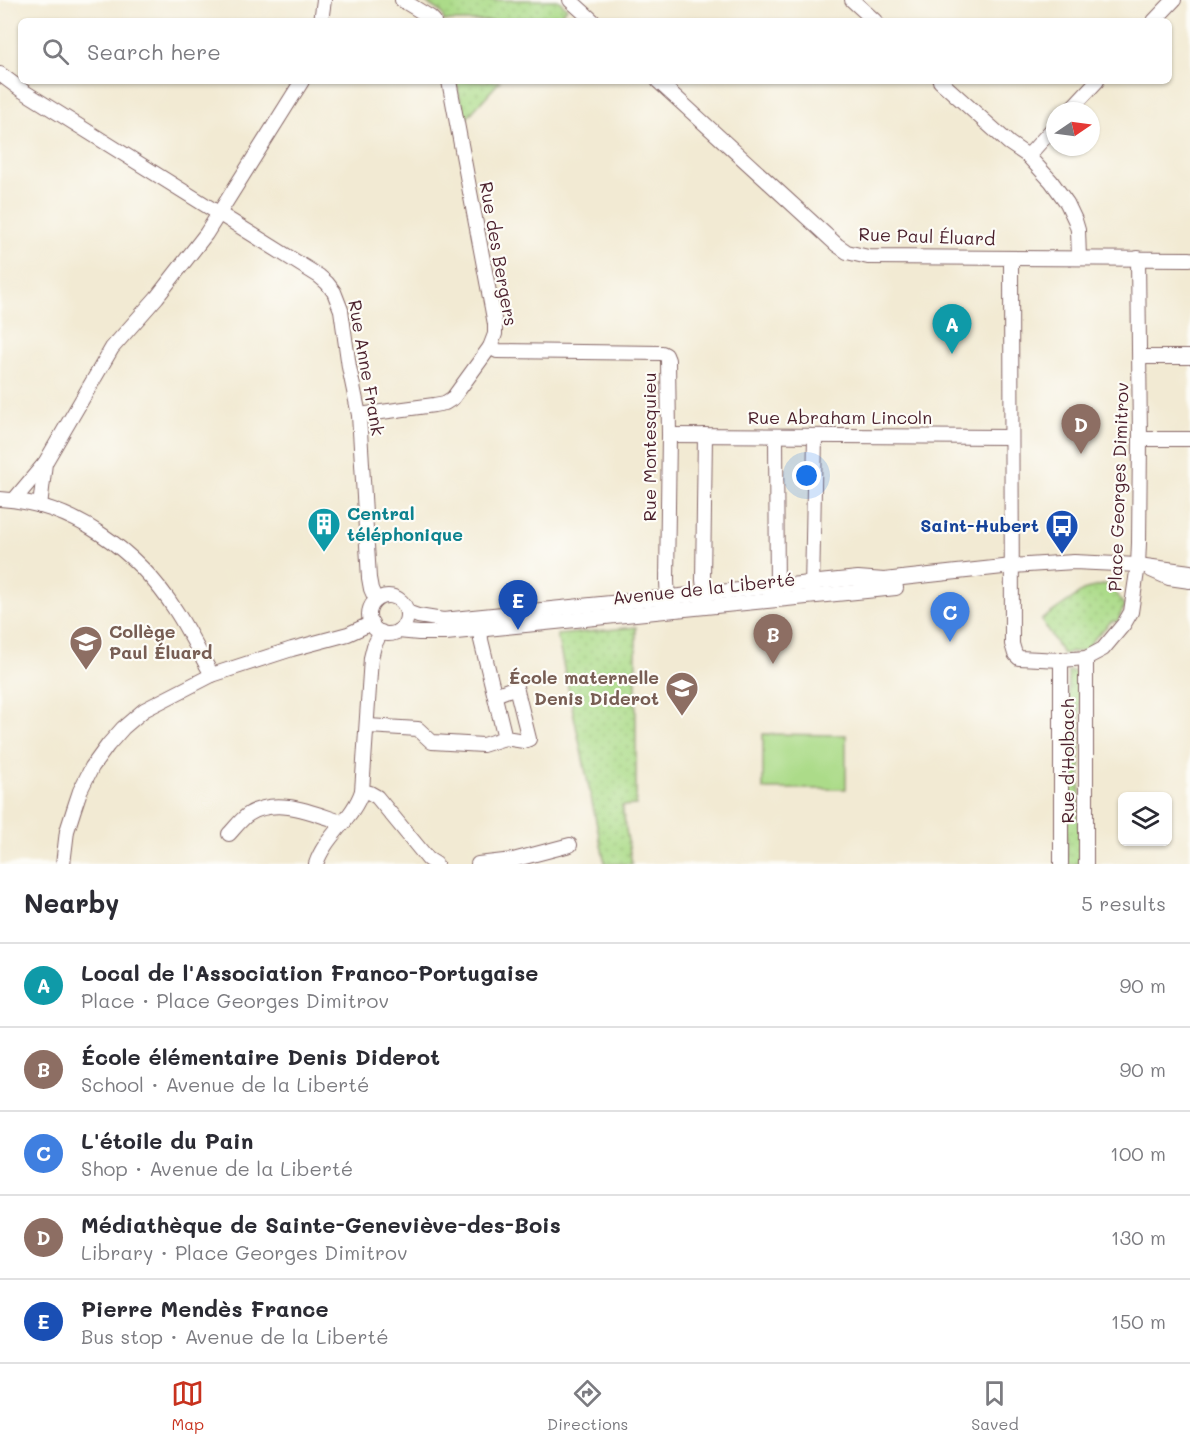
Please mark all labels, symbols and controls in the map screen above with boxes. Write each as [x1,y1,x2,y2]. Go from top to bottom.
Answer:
search box [18,18,1172,84]
icon: search [39,35,72,68]
text: Search here [87,37,221,66]
north arrow [1046,102,1100,156]
street label: Rue des Bergers [474,180,523,328]
street label: Rue Paul Éluard [858,222,996,250]
street label: Rue Anne Frank [343,298,391,438]
pin: A [932,304,972,354]
street label: Rue Montesquieu [637,373,661,521]
street label: Place Georges Dimitrov [1102,382,1134,592]
pin: D [1062,404,1100,454]
street label: Rue Abraham Lincoln [748,405,932,429]
your location [792,461,821,490]
place label: Central téléphonique [347,501,463,546]
building icon: Central téléphonique [306,506,342,553]
bus stop icon: Saint-Hubert [1044,508,1080,555]
place label: Saint-Hubert [920,513,1039,537]
street label: Avenue de la Liberté [611,566,796,610]
pin: E [498,580,538,630]
pin: C [930,592,970,642]
pin: B [754,614,792,664]
place label: Collège Paul Éluard [109,619,213,664]
school or university icon: Collège Paul Éluard [68,624,104,671]
place label: École maternelle Denis Diderot [509,665,659,710]
school or university icon: École maternelle Denis Diderot [664,670,700,717]
street label: Rue d'Holbach [1055,698,1079,824]
map controls [1118,792,1172,846]
button: layers [1118,792,1172,846]
text: Nearby [24,886,119,920]
text: 5 results [1081,890,1166,916]
text: Local de l'Association Franco-Portugaise [81,958,538,987]
text: A [37,972,50,998]
text: 90 m [1120,972,1166,998]
text: Place · Place Georges Dimitrov [81,987,389,1013]
text: École élémentaire Denis Diderot [81,1042,440,1071]
text: B [37,1056,50,1082]
text: 90 m [1120,1056,1166,1082]
text: School · Avenue de la Liberté [81,1071,369,1097]
text: L'étoile du Pain [81,1126,253,1155]
text: C [36,1140,51,1166]
text: 100 m [1110,1140,1166,1166]
text: Shop · Avenue de la Liberté [81,1155,353,1181]
text: Médiathèque de Sainte-Geneviève-des-Bois [81,1210,561,1239]
text: D [36,1224,51,1250]
text: 130 m [1111,1224,1166,1250]
text: Library · Place Georges Dimitrov [81,1239,408,1265]
text: Pierre Mendès France [81,1294,329,1323]
text: E [37,1308,50,1334]
text: 150 m [1111,1308,1166,1334]
text: Bus stop · Avenue de la Liberté [81,1323,389,1349]
tab: Map [171,1377,204,1434]
tab: Directions [547,1377,628,1434]
tab: Saved [971,1377,1019,1434]

